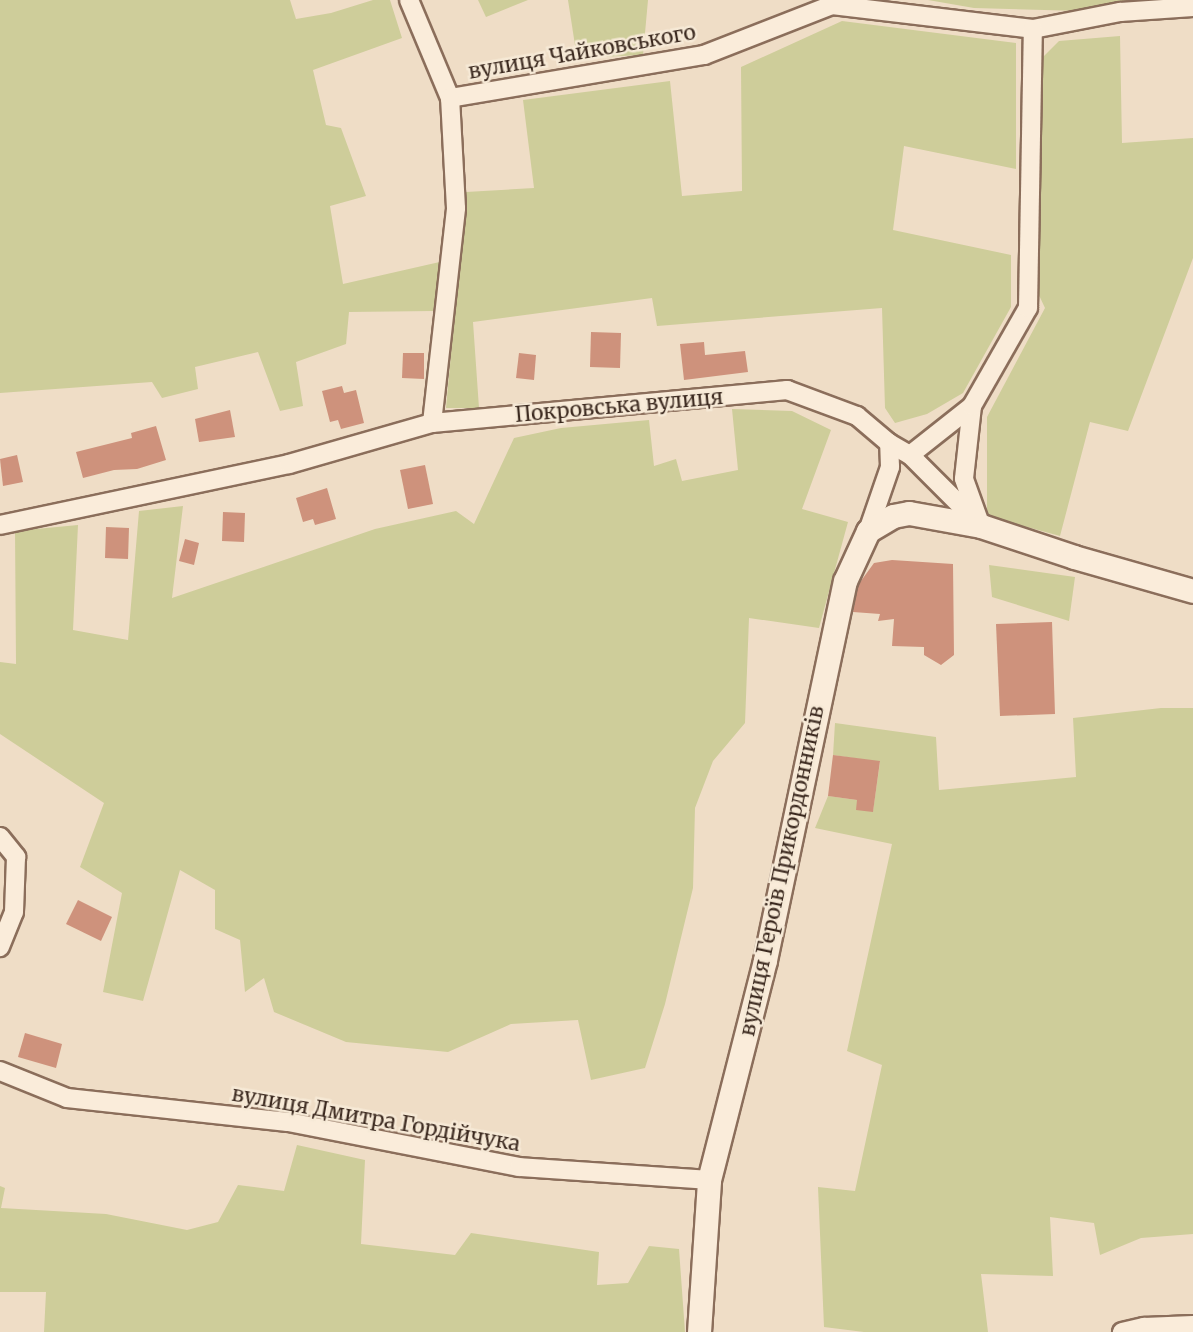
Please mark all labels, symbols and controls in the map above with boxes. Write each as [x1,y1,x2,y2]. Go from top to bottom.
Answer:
street label: вулиця Чайковського [466,20,698,84]
street label: Покровська вулиця [514,384,724,428]
street label: вулиця Героїв Прикордонників [735,704,829,1038]
street label: вулиця Дмитра Гордійчука [230,1081,522,1157]

